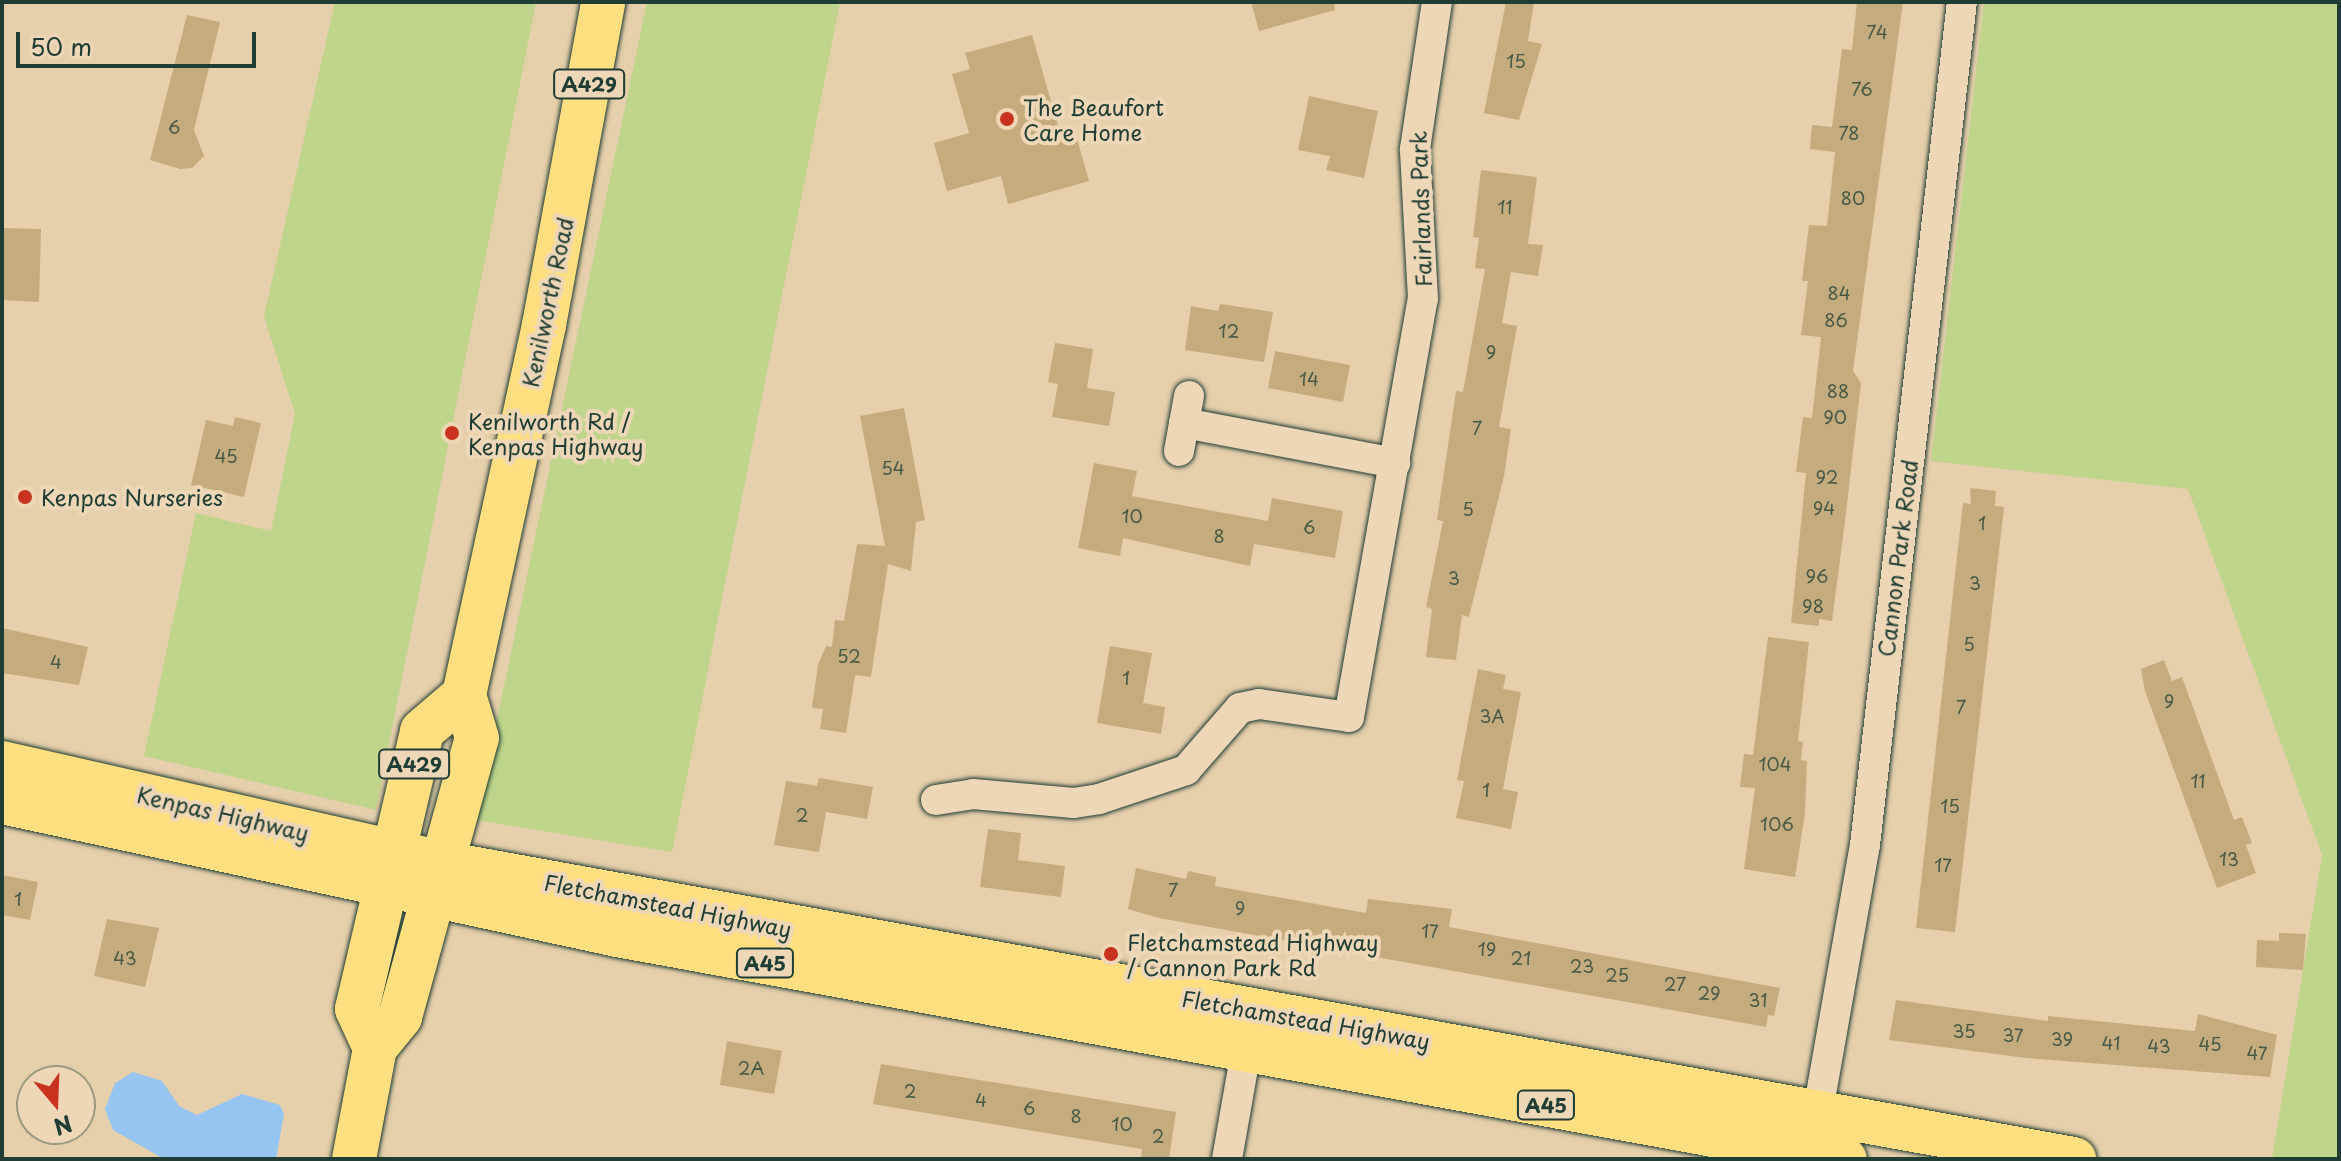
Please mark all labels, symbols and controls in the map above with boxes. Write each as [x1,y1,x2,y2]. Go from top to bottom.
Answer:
scale bar [20,16,260,66]
house number: 74 [1866,21,1888,43]
text: 50 m [30,28,92,64]
house number: 15 [1506,50,1526,72]
road number: A429 [553,68,625,100]
house number: 76 [1851,78,1873,100]
place label: The Beaufort Care Home [1023,93,1164,144]
marker: The Beaufort Care Home [998,110,1016,128]
house number: 6 [168,116,180,138]
house number: 78 [1839,122,1859,144]
street label: Fairlands Park [1404,131,1436,287]
house number: 80 [1841,187,1865,209]
house number: 11 [1497,196,1513,218]
street label: Kenilworth Road [516,215,578,389]
house number: 84 [1827,282,1851,304]
house number: 86 [1824,309,1848,331]
house number: 12 [1219,320,1239,342]
house number: 9 [1486,341,1496,363]
house number: 14 [1299,368,1319,390]
house number: 88 [1827,380,1849,402]
house number: 90 [1823,406,1847,428]
place label: Kenilworth Rd / Kenpas Highway [468,407,643,458]
house number: 7 [1472,417,1482,439]
marker: Kenilworth Rd / Kenpas Highway [443,424,461,442]
house number: 45 [215,445,237,467]
house number: 54 [881,457,905,479]
street label: Cannon Park Road [1872,458,1922,658]
house number: 92 [1816,466,1838,488]
place label: Kenpas Nurseries [41,484,223,510]
marker: Kenpas Nurseries [16,488,34,506]
house number: 94 [1813,497,1835,519]
house number: 5 [1462,498,1474,520]
house number: 10 [1121,505,1143,527]
house number: 1 [1978,512,1986,534]
house number: 6 [1303,516,1315,538]
house number: 8 [1213,525,1225,547]
house number: 96 [1806,565,1828,587]
house number: 3 [1448,567,1460,589]
house number: 3 [1969,572,1981,594]
house number: 98 [1802,595,1824,617]
house number: 5 [1963,633,1975,655]
house number: 52 [837,645,861,667]
house number: 4 [50,651,62,673]
house number: 1 [1122,667,1130,689]
house number: 9 [2164,690,2174,712]
house number: 7 [1956,696,1966,718]
house number: 3A [1480,705,1504,727]
road number: A429 [378,748,450,780]
house number: 104 [1758,753,1792,775]
house number: 11 [2190,770,2206,792]
house number: 1 [1482,779,1490,801]
street label: Kenpas Highway [135,780,311,846]
house number: 15 [1940,795,1960,817]
house number: 2 [796,804,808,826]
house number: 106 [1760,813,1794,835]
house number: 13 [2219,848,2239,870]
house number: 17 [1934,854,1952,876]
street label: Fletchamstead Highway [542,868,794,942]
house number: 7 [1168,879,1178,901]
house number: 1 [14,888,22,910]
house number: 9 [1235,897,1245,919]
house number: 17 [1421,920,1439,942]
place label: Fletchamstead Highway / Cannon Park Rd [1127,928,1379,980]
house number: 19 [1478,938,1496,960]
marker: Fletchamstead Highway / Cannon Park Rd [1102,945,1120,963]
house number: 43 [113,947,137,969]
road number: A45 [735,947,795,979]
house number: 21 [1511,947,1531,969]
house number: 23 [1570,955,1594,977]
house number: 25 [1605,964,1629,986]
house number: 27 [1664,973,1686,995]
house number: 29 [1698,982,1720,1004]
street label: Fletchamstead Highway [1179,984,1433,1054]
house number: 31 [1749,989,1767,1011]
house number: 35 [1952,1020,1976,1042]
house number: 37 [2002,1024,2024,1046]
house number: 39 [2051,1028,2073,1050]
house number: 41 [2102,1032,2120,1054]
house number: 45 [2199,1033,2221,1055]
house number: 43 [2147,1035,2171,1057]
house number: 47 [2246,1042,2268,1064]
house number: 2A [738,1057,764,1079]
north arrow [16,1065,96,1145]
house number: 2 [904,1080,916,1102]
house number: 4 [975,1089,987,1111]
road number: A45 [1516,1089,1576,1121]
house number: 6 [1023,1097,1035,1119]
house number: 8 [1070,1105,1082,1127]
text: N [50,1108,77,1145]
house number: 10 [1111,1113,1133,1135]
house number: 2 [1152,1125,1164,1147]

